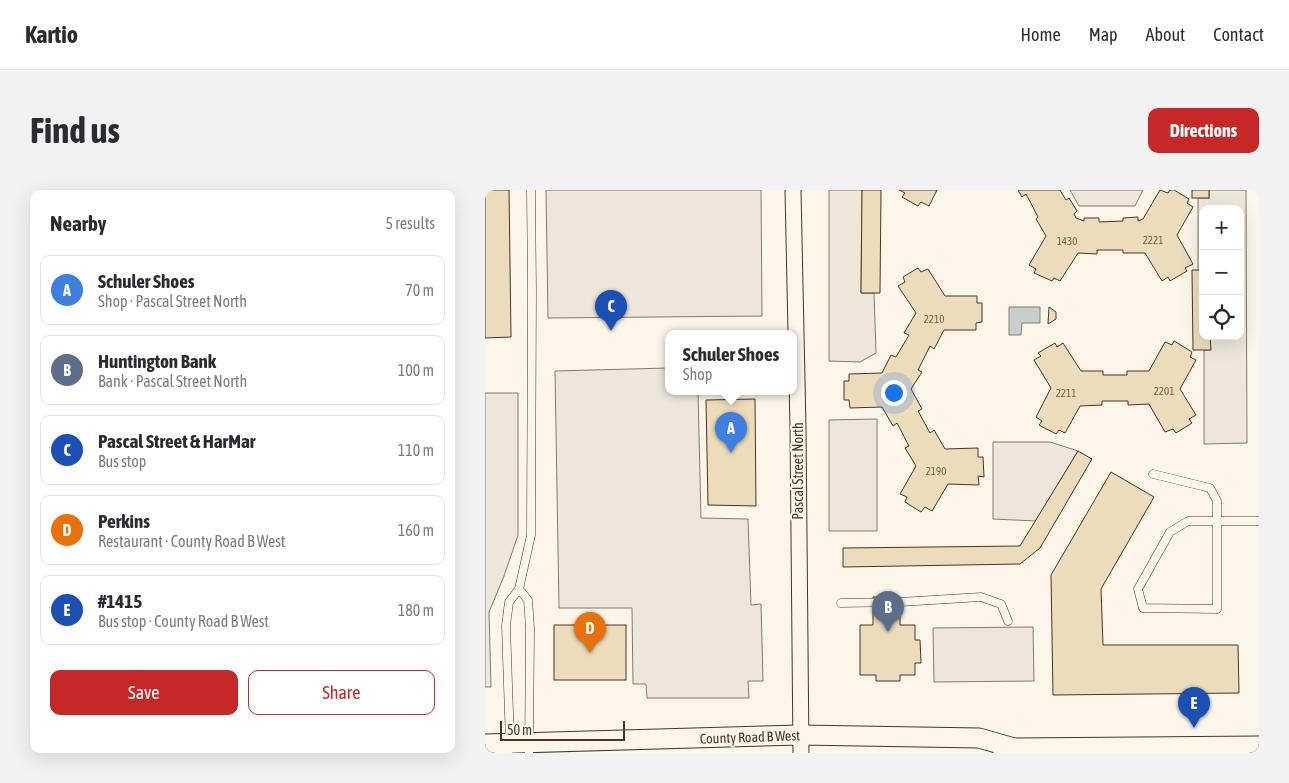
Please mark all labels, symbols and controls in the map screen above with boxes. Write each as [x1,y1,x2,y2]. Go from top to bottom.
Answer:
text: Kartio [25,21,78,48]
text: Home [1021,24,1061,45]
text: Map [1089,24,1118,45]
text: About [1146,24,1185,45]
text: Contact [1213,24,1264,45]
button: Directions [1148,108,1259,153]
text: Find us [30,110,120,150]
map controls [1199,205,1244,340]
button: + [1199,205,1244,250]
text: Nearby [50,211,106,235]
text: 5 results [385,214,435,232]
house number: 2221 [1143,234,1163,246]
house number: 1430 [1057,235,1077,247]
button: − [1199,250,1244,295]
text: Schuler Shoes [98,270,195,292]
text: A [63,281,71,299]
text: 70 m [405,281,434,299]
pin: C [595,290,627,331]
text: Shop · Pascal Street North [98,292,247,310]
button: locate [1199,295,1244,340]
house number: 2210 [924,313,944,325]
popup [665,330,797,395]
text: Schuler Shoes [683,343,779,365]
text: Huntington Bank [98,350,216,372]
text: B [63,361,71,379]
text: 100 m [398,361,434,379]
text: Shop [683,365,712,383]
text: Bank · Pascal Street North [98,372,247,390]
your location [881,380,907,406]
house number: 2201 [1154,385,1174,397]
house number: 2211 [1056,387,1076,399]
pin: A [715,412,747,453]
street label: Pascal Street North [790,422,806,520]
text: Pascal Street & HarMar [98,430,255,452]
text: C [63,441,71,459]
text: 110 m [398,441,434,459]
text: Bus stop [98,452,146,470]
house number: 2190 [926,465,946,477]
text: Perkins [98,510,150,532]
text: D [63,521,71,539]
text: 160 m [398,521,434,539]
text: Restaurant · County Road B West [98,532,285,550]
text: #1415 [98,590,142,612]
pin: B [872,591,904,632]
text: E [64,601,70,619]
text: 180 m [398,601,434,619]
text: Bus stop · County Road B West [98,612,269,630]
pin: D [574,612,606,653]
button: Save [50,670,238,715]
button: Share [248,670,435,715]
pin: E [1178,687,1210,728]
scale bar [500,718,625,741]
text: 50 m [507,722,532,738]
street label: County Road B West [700,727,800,747]

